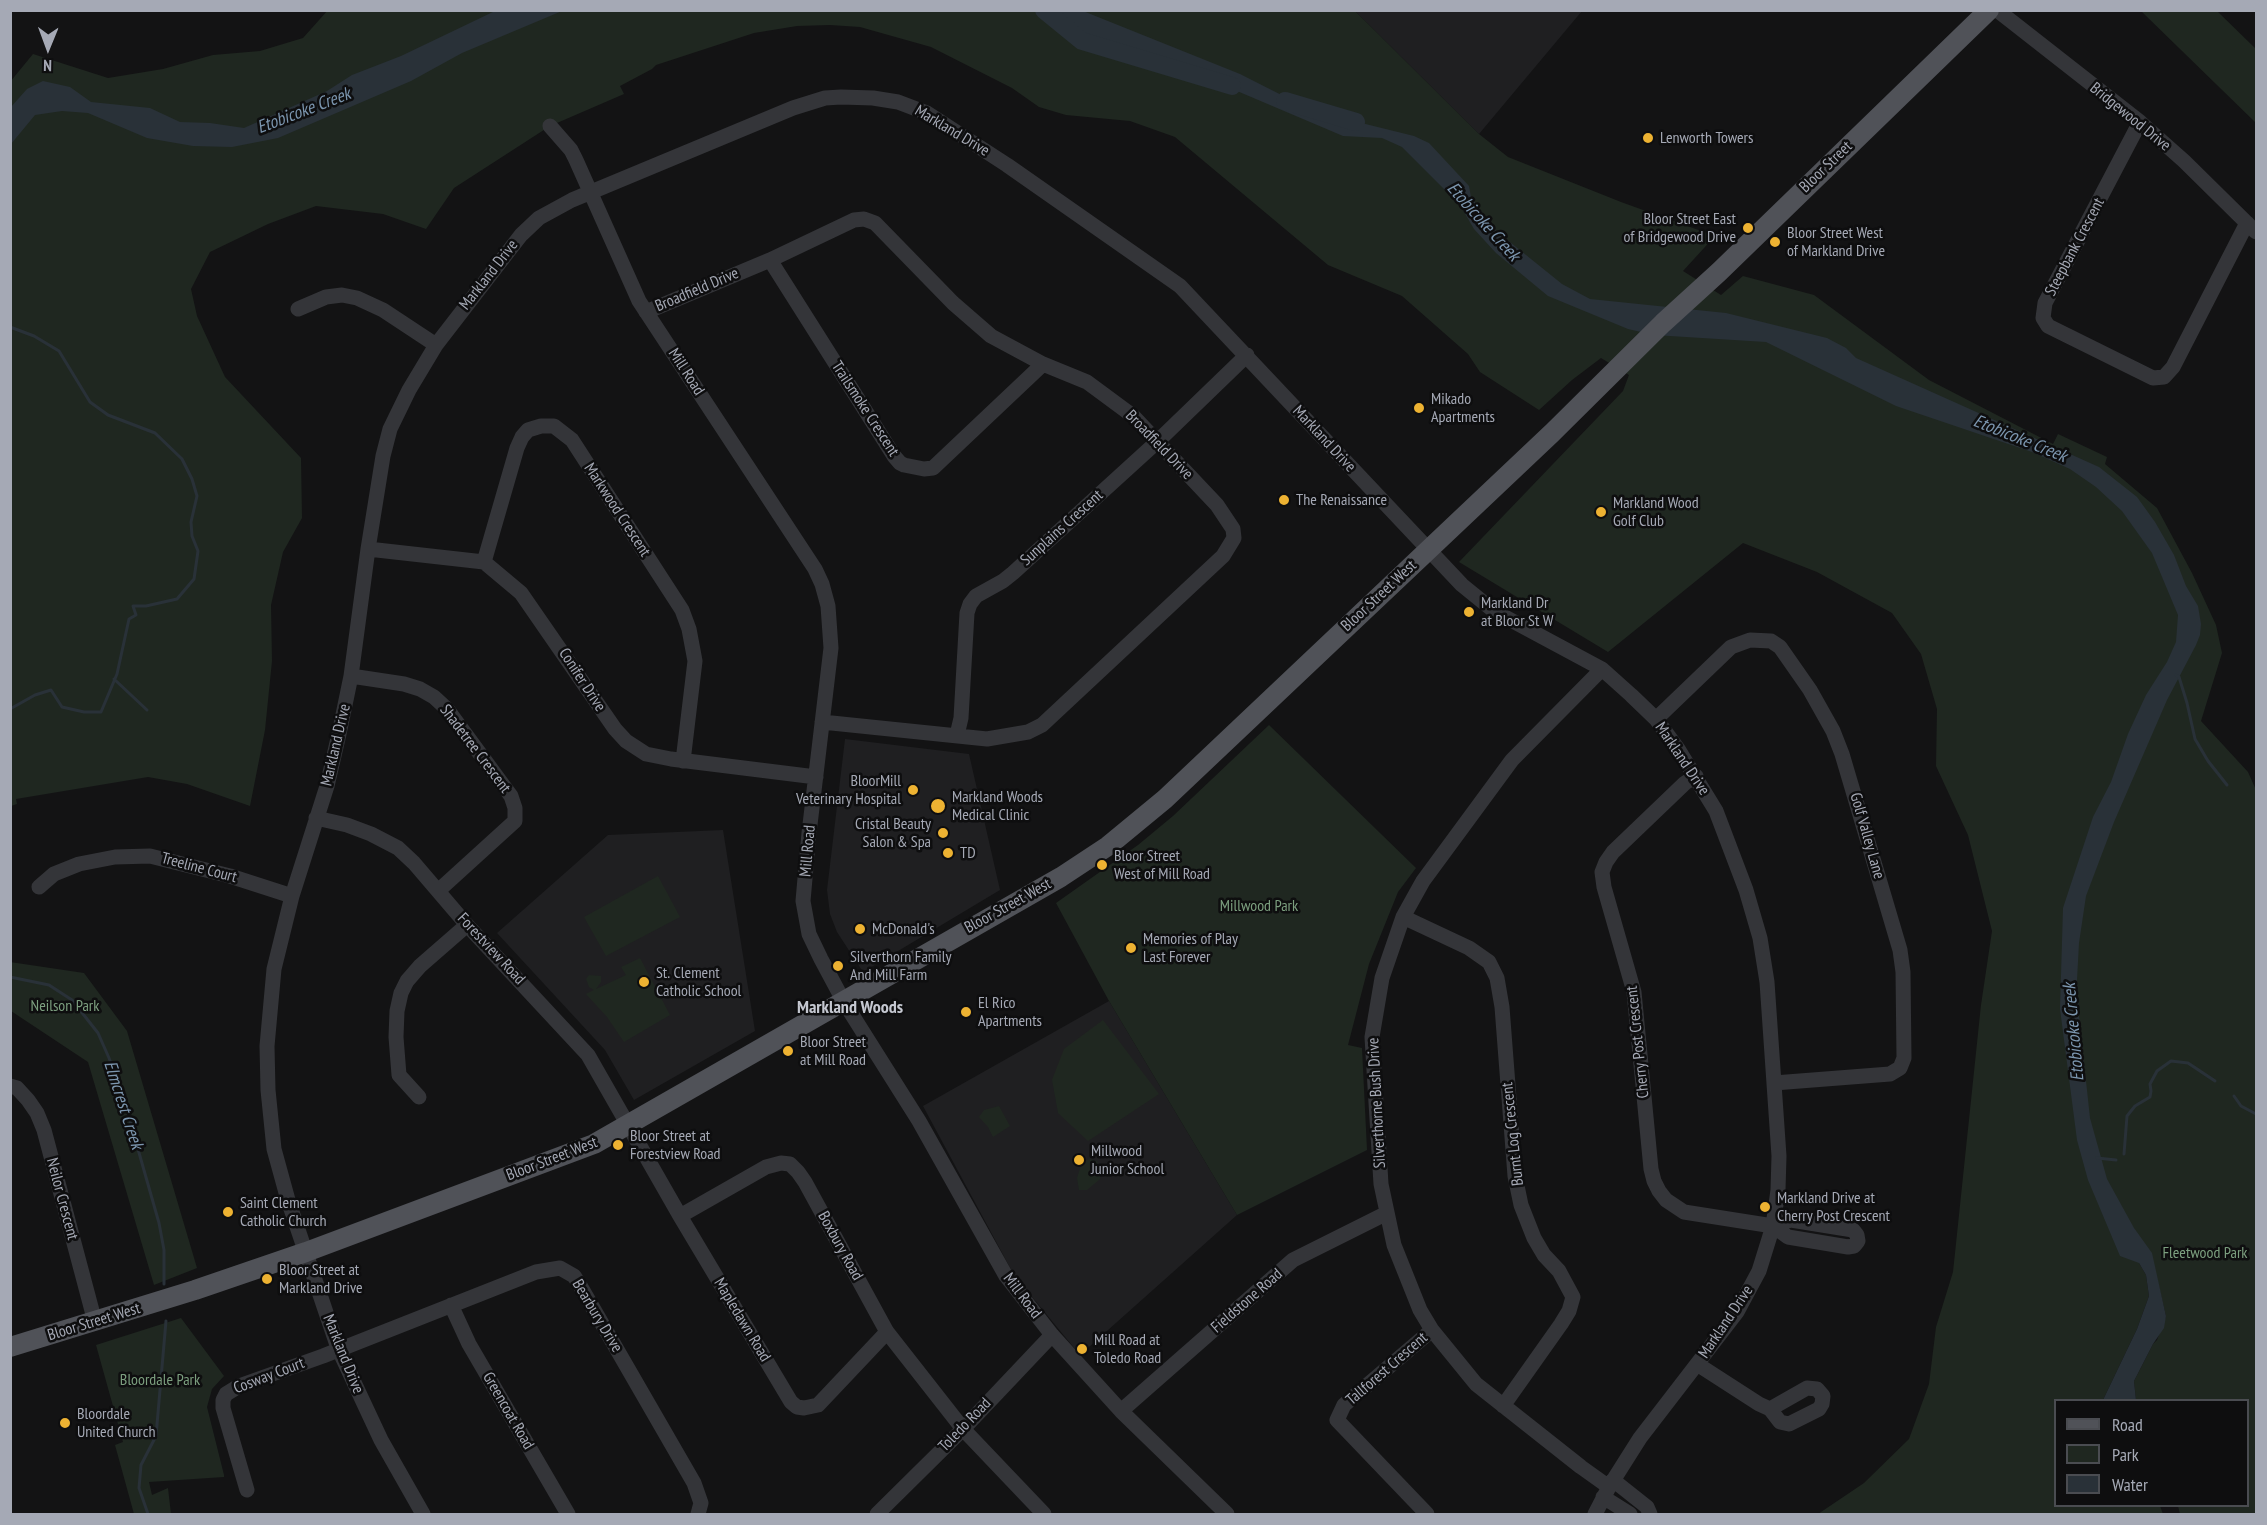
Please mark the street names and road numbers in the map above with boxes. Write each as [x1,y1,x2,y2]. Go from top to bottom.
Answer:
street label: Bridgewood Drive [2086,79,2174,155]
street label: Markland Drive [911,101,993,161]
street label: Bloor Street [1796,137,1856,197]
street label: Steepbank Crescent [2041,195,2109,299]
street label: Markland Drive [456,236,522,314]
street label: Broadfield Drive [652,264,742,316]
street label: Mill Road [664,345,708,399]
street label: Trailsmoke Crescent [827,358,903,460]
street label: Markland Drive [1288,402,1360,476]
street label: Broadfield Drive [1121,406,1197,484]
street label: Markwood Crescent [580,460,654,560]
street label: Sunplains Crescent [1017,486,1107,570]
street label: Bloor Street West [1337,556,1421,636]
street label: Conifer Drive [554,645,610,715]
street label: Shadetree Crescent [435,701,515,797]
street label: Markland Drive [317,702,355,788]
street label: Markland Drive [1651,719,1713,799]
street label: Golf Valley Lane [1846,791,1888,881]
street label: Mill Road [796,824,820,878]
street label: Treeline Court [159,849,239,887]
street label: Bloor Street West [961,874,1055,938]
street label: Forestview Road [453,909,529,989]
street label: Cherry Post Crescent [1623,985,1653,1099]
street label: Silverthorne Bush Drive [1364,1037,1390,1169]
street label: Burnt Log Crescent [1498,1081,1528,1187]
street label: Bloor Street West [504,1133,600,1185]
street label: Neilor Crescent [42,1156,82,1242]
street label: Boxbury Road [813,1208,867,1284]
street label: Fieldstone Road [1207,1265,1287,1337]
street label: Mill Road [999,1270,1045,1322]
street label: Mapledawn Road [709,1275,775,1365]
street label: Bearbury Drive [568,1276,626,1356]
street label: Markland Drive [1695,1282,1757,1362]
street label: Bloor Street West [45,1299,143,1345]
street label: Markland Drive [318,1312,368,1396]
street label: Tallforest Crescent [1342,1328,1432,1410]
street label: Cosway Court [231,1354,307,1398]
street label: Greencoat Road [478,1369,538,1453]
street label: Toledo Road [935,1394,995,1456]

